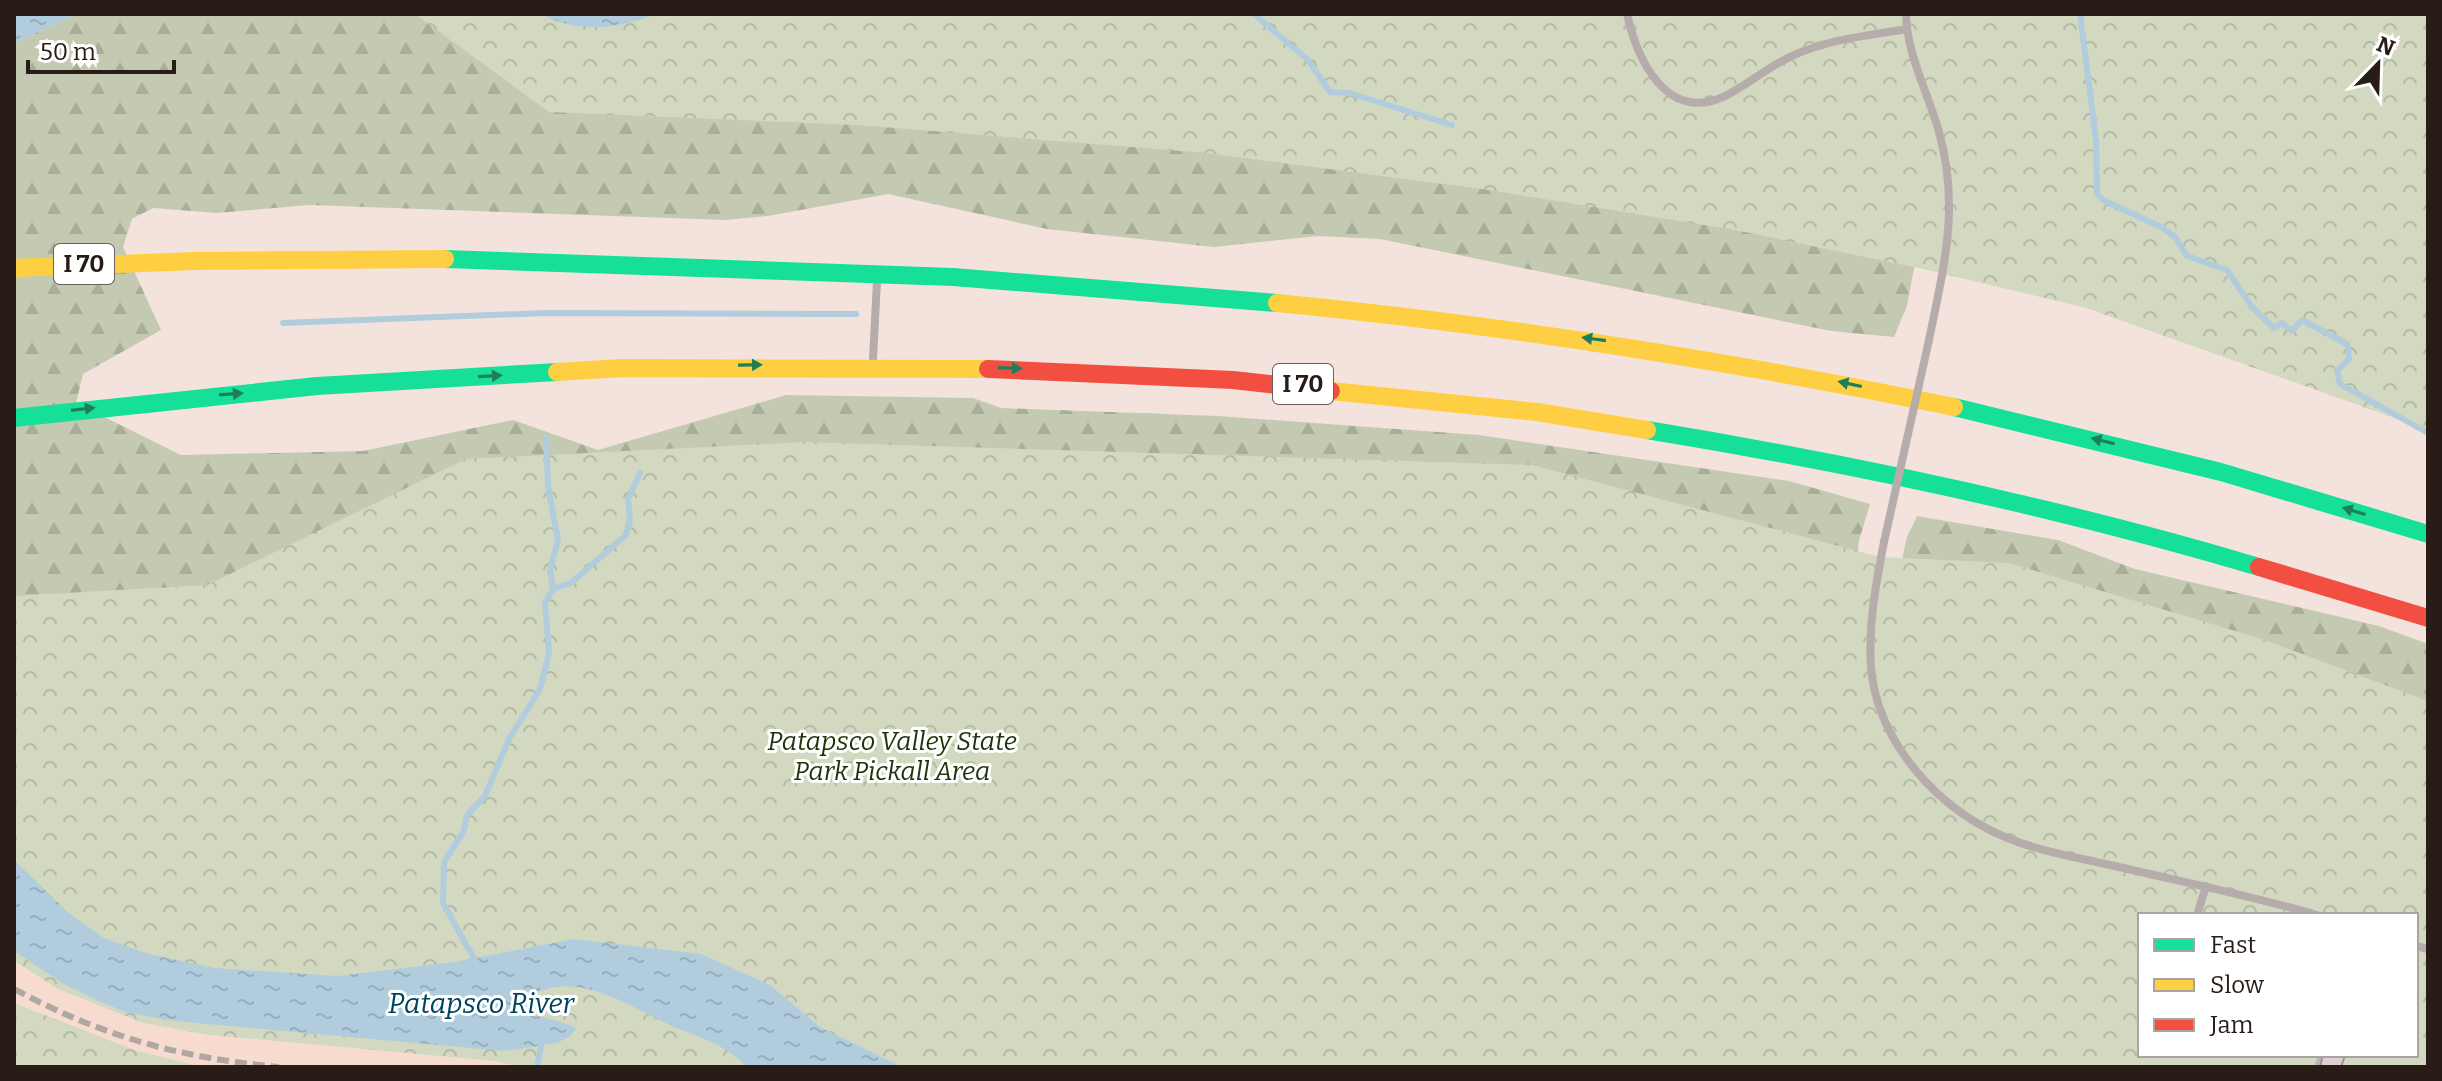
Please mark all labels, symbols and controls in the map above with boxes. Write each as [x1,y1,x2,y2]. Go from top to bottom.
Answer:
scale bar [28,24,174,74]
north arrow [2338,24,2418,104]
text: N [2373,30,2399,62]
text: 50 m [40,38,96,66]
road number: I 70 [54,244,114,284]
one-way arrow [1581,332,1606,345]
one-way arrow [738,359,763,372]
one-way arrow [998,362,1023,374]
road number: I 70 [1273,364,1333,404]
one-way arrow [478,369,503,382]
one-way arrow [1837,377,1862,389]
one-way arrow [219,387,244,400]
one-way arrow [71,402,96,415]
one-way arrow [2091,434,2116,447]
one-way arrow [2341,504,2365,517]
park label: Patapsco Valley State Park Pickall Area [767,726,1017,787]
legend [2138,913,2418,1057]
text: Fast [2210,931,2256,959]
text: Slow [2210,971,2265,999]
water label: Patapsco River [388,987,576,1020]
text: Jam [2209,1011,2254,1039]

